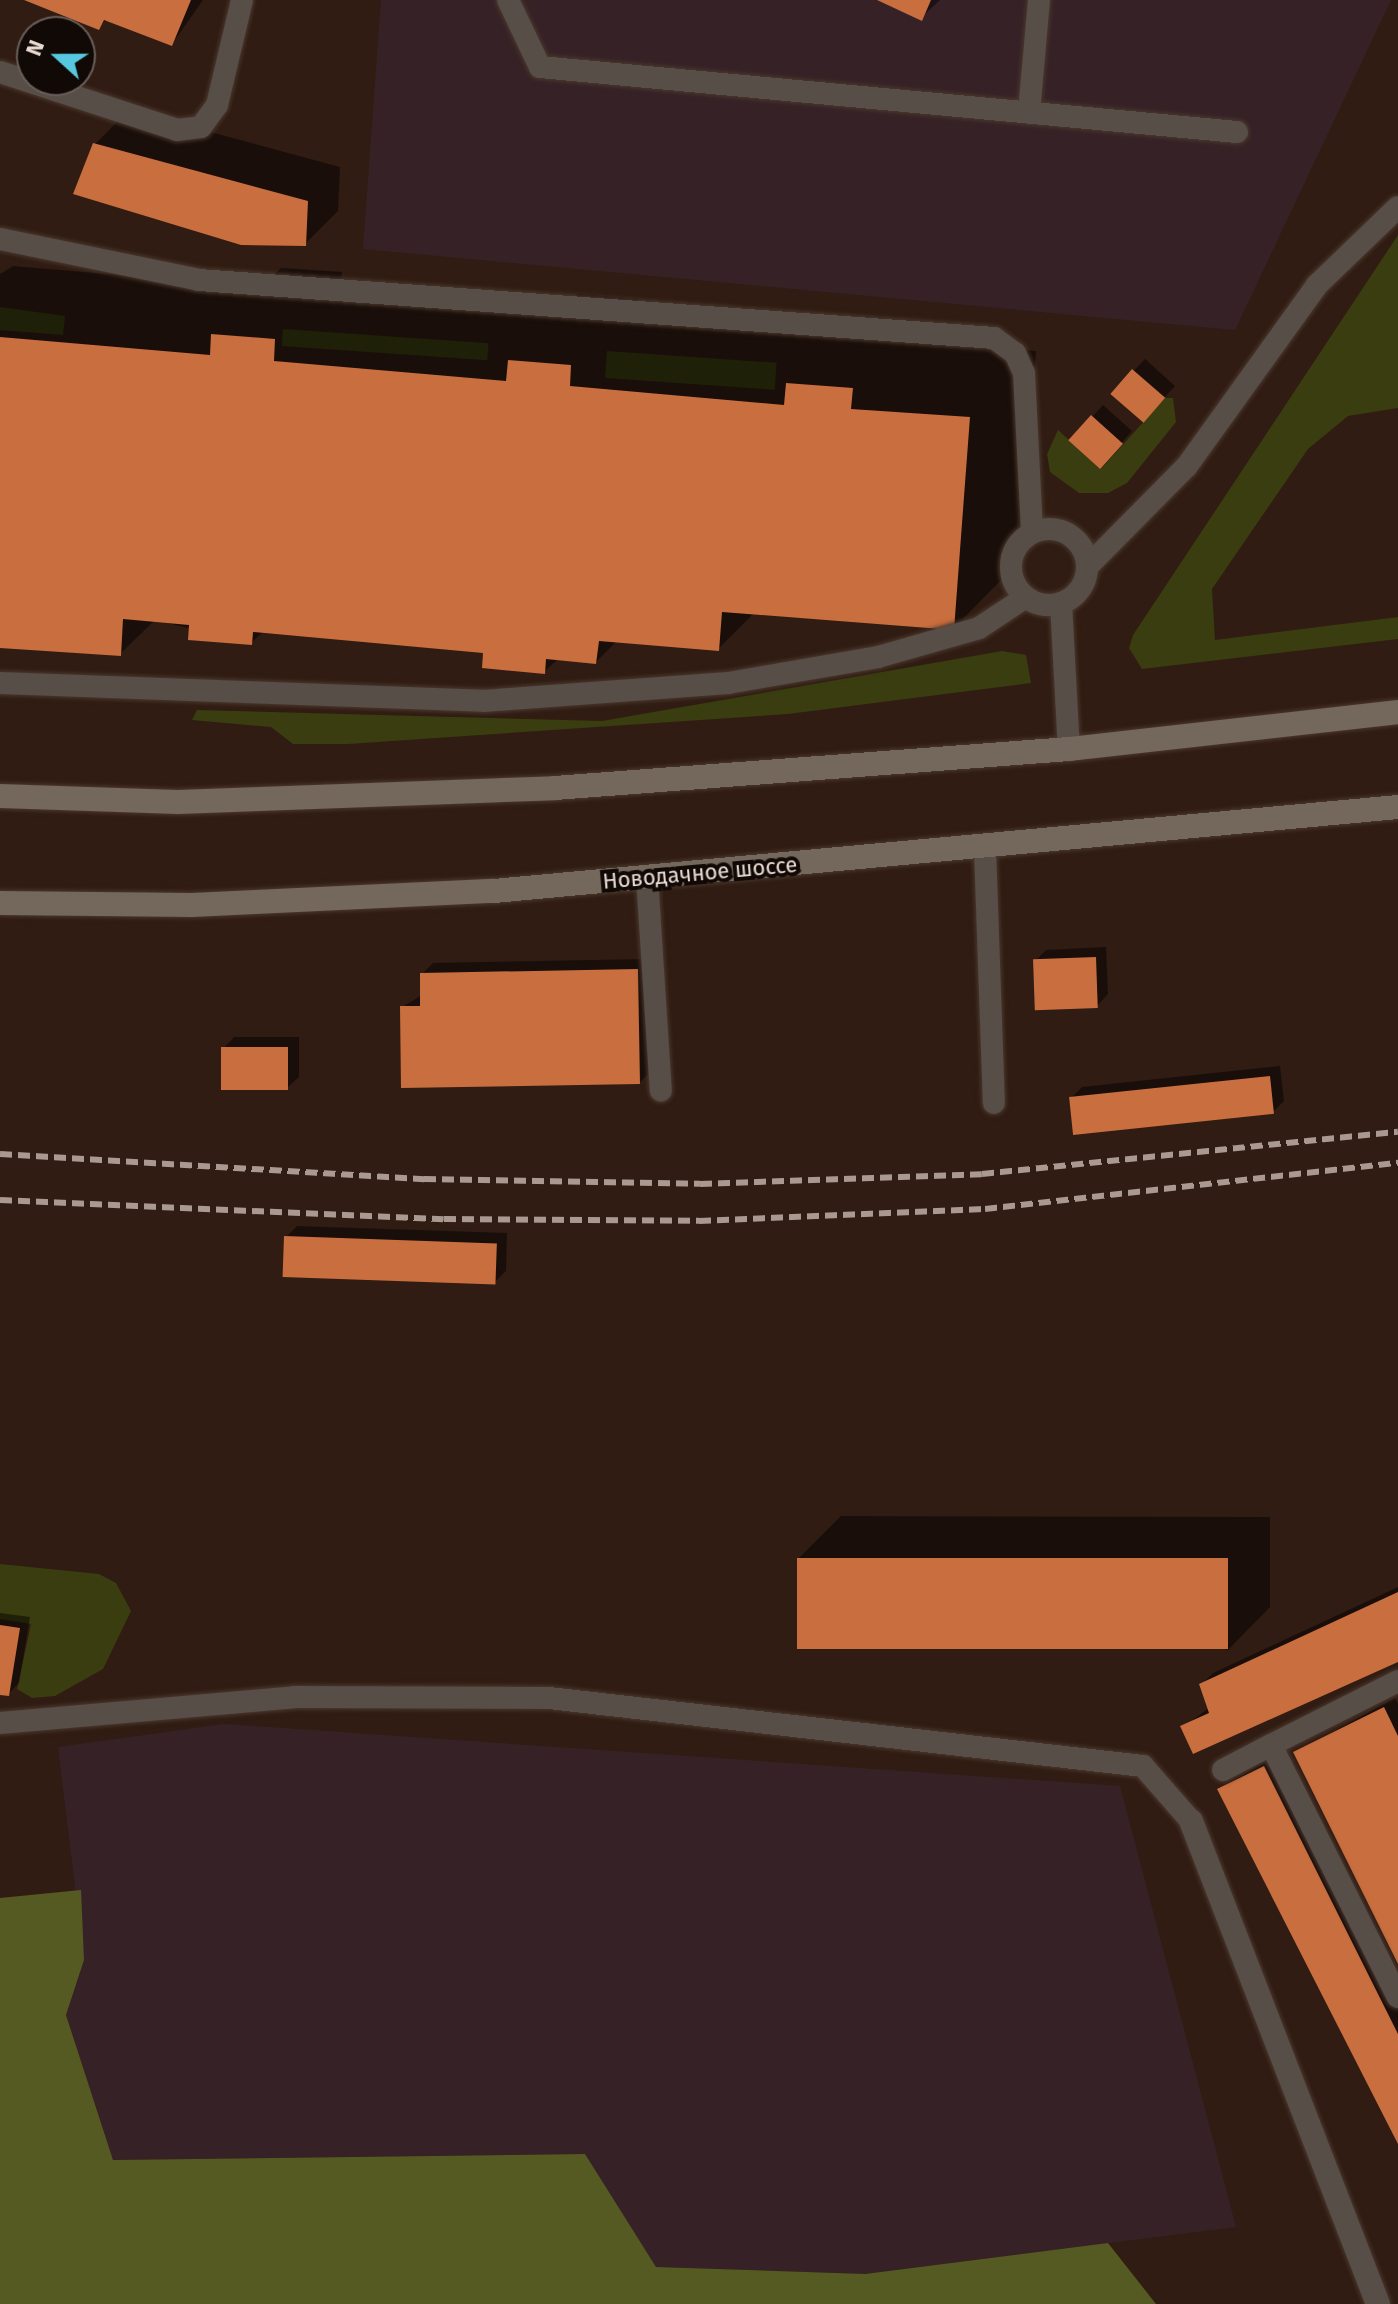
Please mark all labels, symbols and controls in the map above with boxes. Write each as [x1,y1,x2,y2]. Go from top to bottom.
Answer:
north arrow [16,16,96,96]
text: N [20,36,50,60]
street label: Новодачное шоссе [602,851,798,895]

